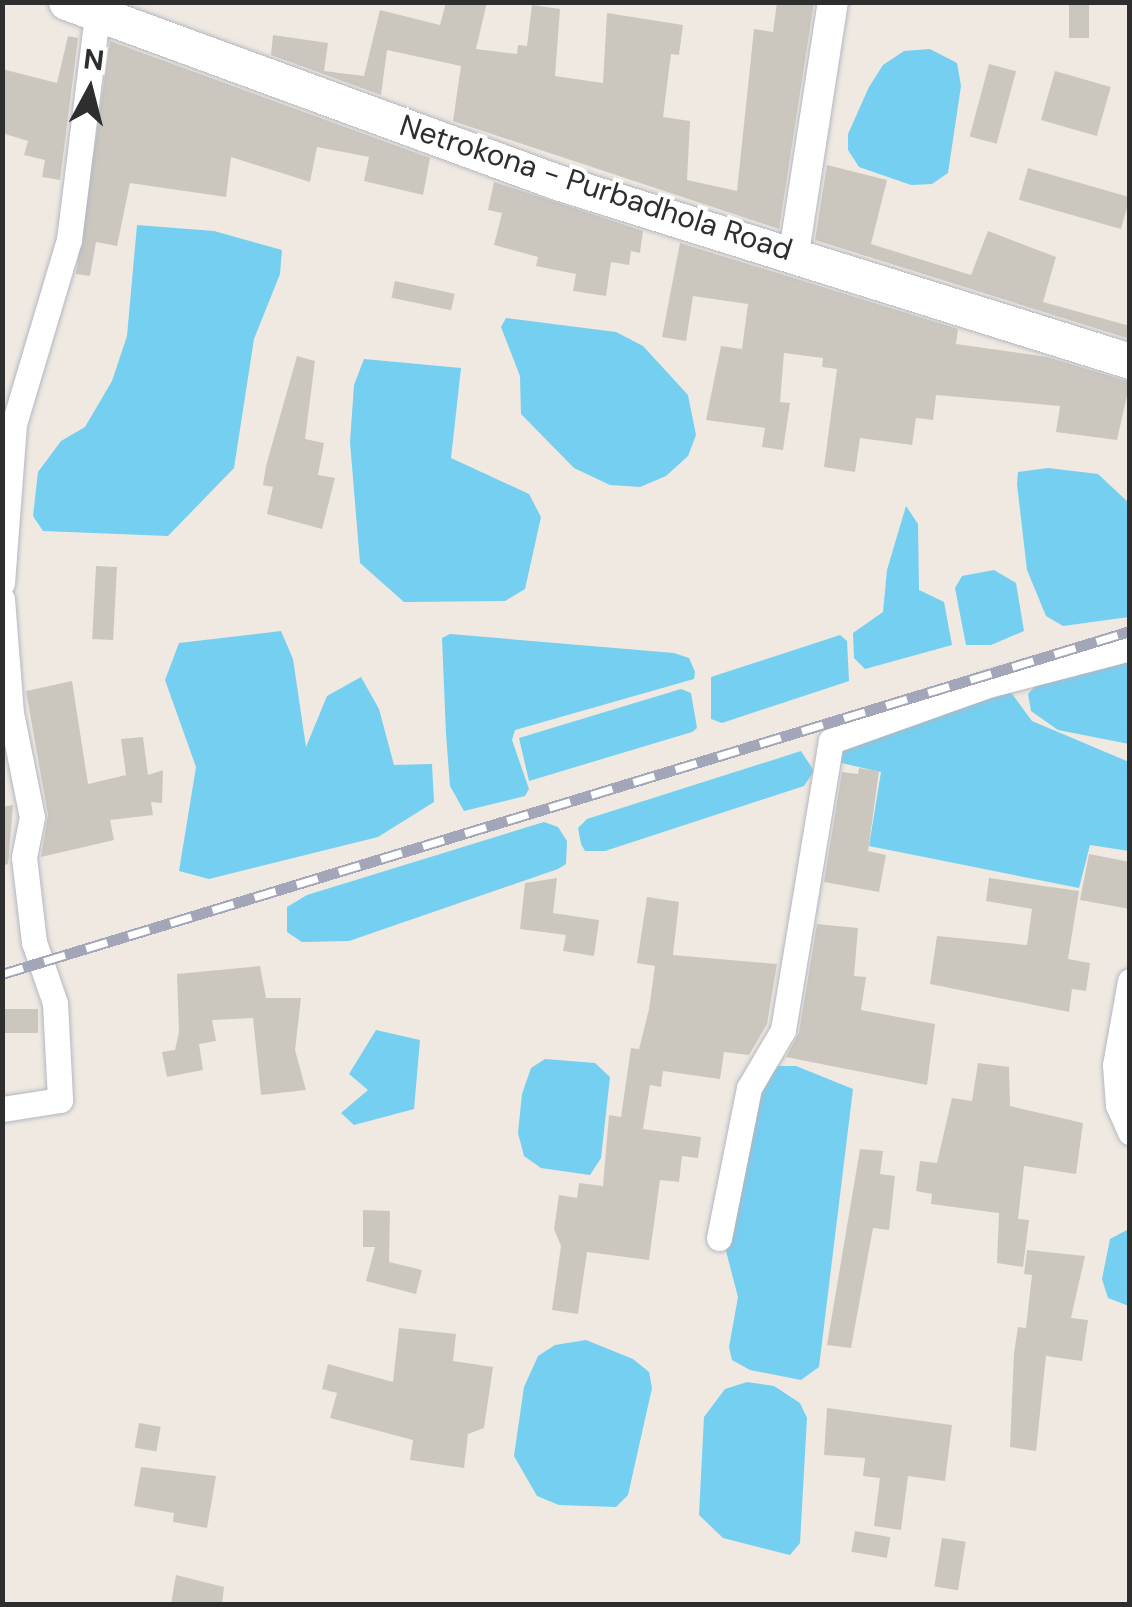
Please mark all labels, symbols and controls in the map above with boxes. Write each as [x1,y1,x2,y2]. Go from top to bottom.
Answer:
north arrow [40,40,140,140]
text: N [81,40,106,79]
street label: Netrokona - Purbadhola Road [395,107,797,269]

